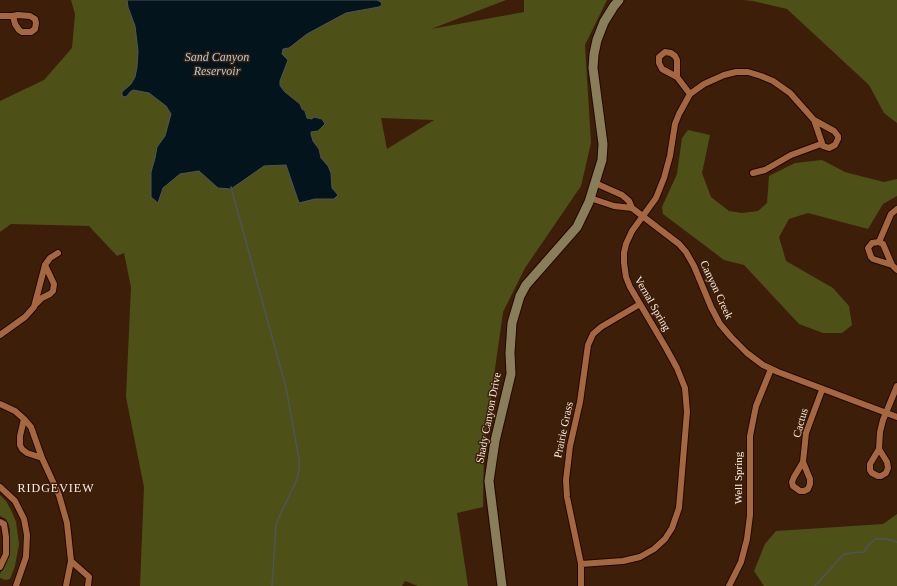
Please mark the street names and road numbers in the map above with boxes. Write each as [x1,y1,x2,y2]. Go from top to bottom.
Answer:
street label: Canyon Creek [697,259,735,321]
street label: Vernal Spring [631,274,673,334]
street label: Shady Canyon Drive [474,371,504,465]
street label: Prairie Grass [552,401,576,459]
street label: Cactus [791,407,811,439]
street label: Well Spring [732,452,746,504]

